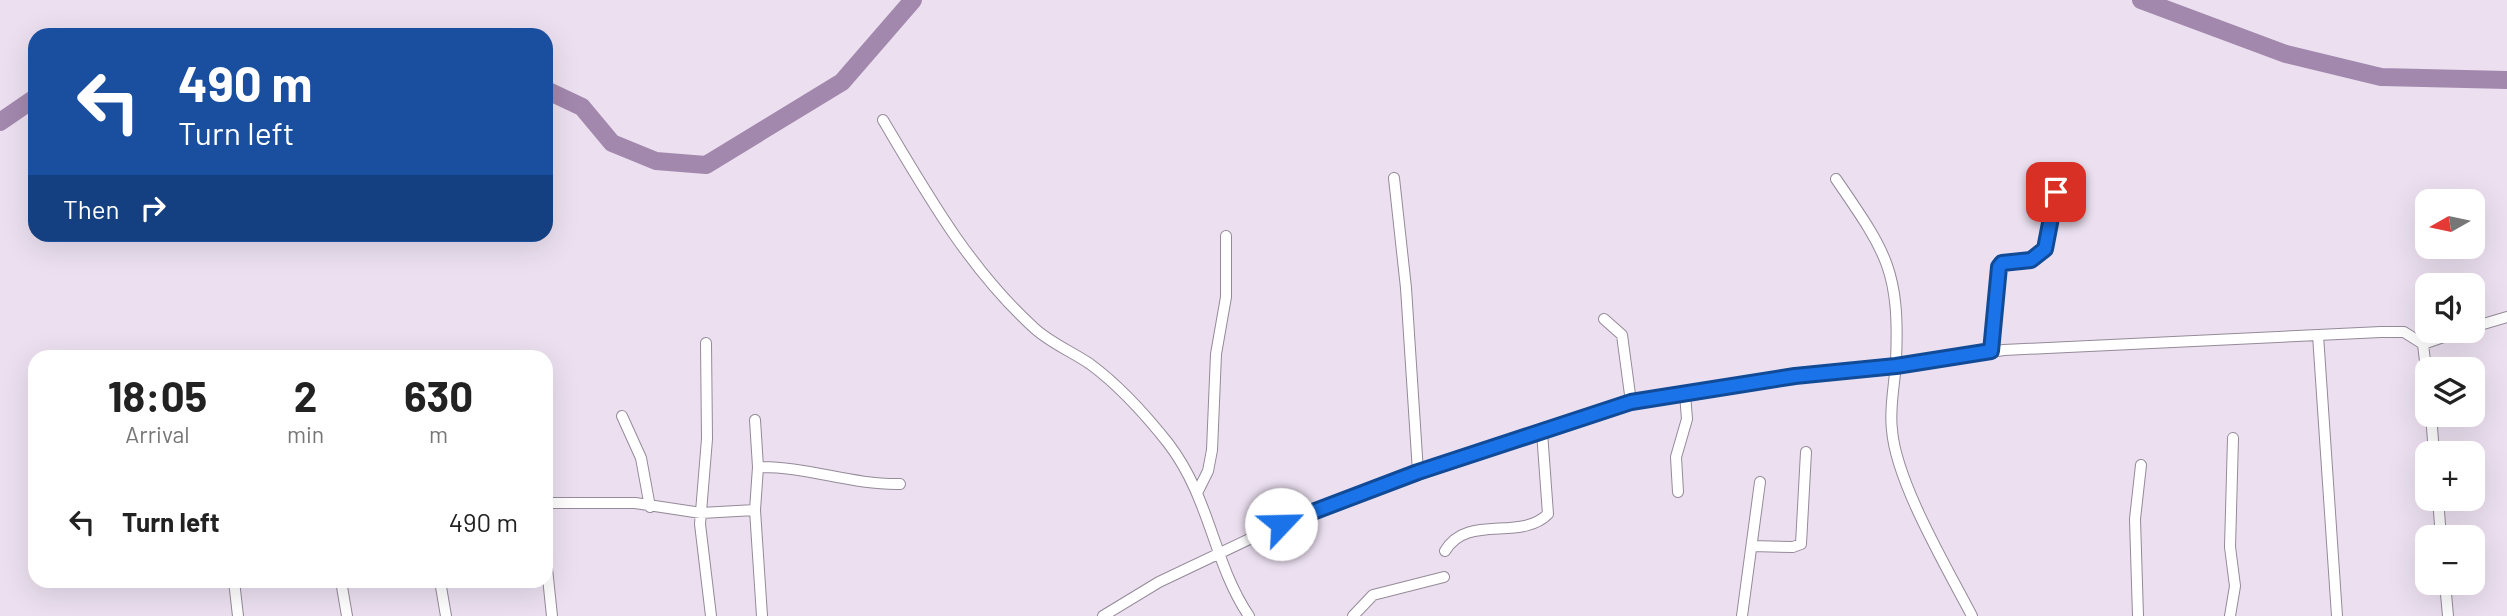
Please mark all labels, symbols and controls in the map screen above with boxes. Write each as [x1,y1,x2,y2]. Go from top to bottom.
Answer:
text: 490 m [178,53,312,112]
icon: left [63,56,154,147]
text: Turn left [178,113,295,151]
pin [2026,162,2086,222]
icon: arrive [2037,173,2075,211]
icon: right [134,189,172,227]
north arrow [2415,189,2485,259]
map controls [2415,189,2485,595]
text: Then [63,193,120,224]
button: sound [2415,273,2485,343]
button: layers [2415,357,2485,427]
text: 18:05 [108,370,207,420]
text: 2 [294,370,317,420]
text: 630 [404,370,473,420]
text: Arrival [125,420,190,448]
text: min [287,420,324,448]
text: m [429,420,448,448]
button: + [2415,441,2485,511]
position arrow [1244,487,1318,561]
icon: left [63,503,101,541]
text: Turn left [122,506,220,537]
text: 490 m [449,506,518,537]
button: − [2415,525,2485,595]

